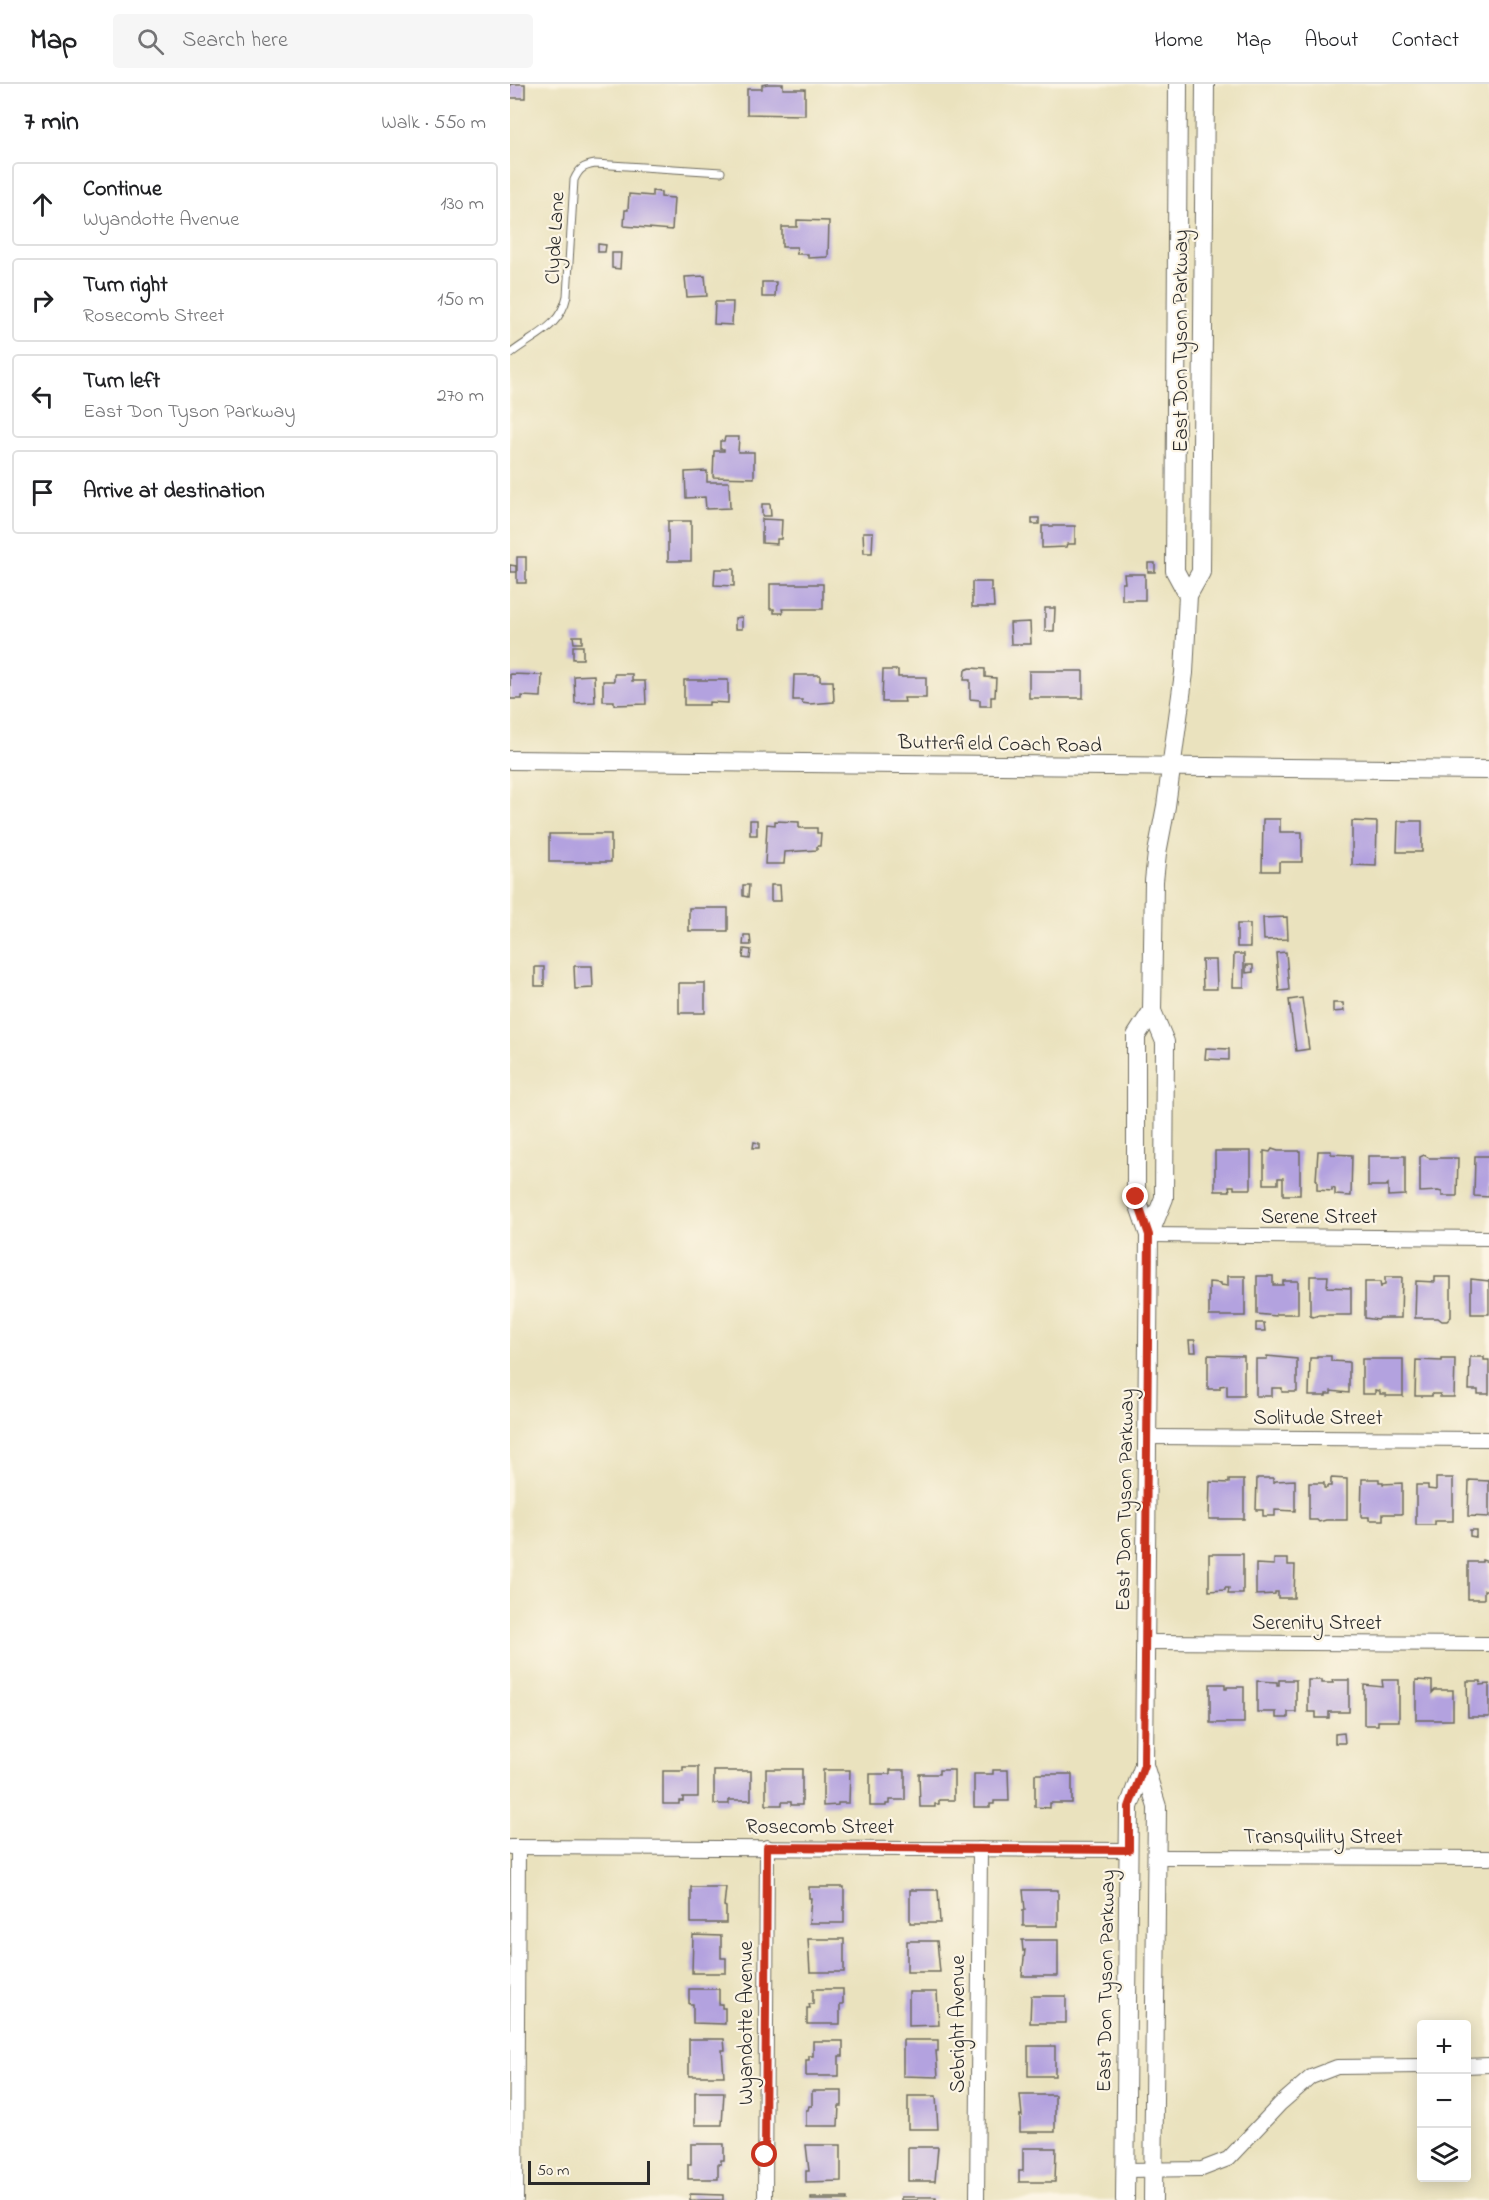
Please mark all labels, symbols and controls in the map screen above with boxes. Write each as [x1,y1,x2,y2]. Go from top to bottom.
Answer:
search box [113,14,533,68]
text: Map [30,21,77,62]
icon: search [134,25,167,58]
text: Search here [182,25,288,57]
text: Home [1154,26,1203,56]
text: Map [1236,26,1271,56]
text: About [1304,26,1358,56]
text: Contact [1391,26,1459,56]
text: 7 min [24,104,79,142]
text: Walk · 550 m [381,109,486,138]
text: Continue [83,174,162,206]
icon: ahead [26,188,59,221]
text: 130 m [440,190,484,219]
street label: Clyde Lane [539,190,575,285]
text: Wyandotte Avenue [83,206,239,235]
street label: East Don Tyson Parkway [1167,230,1199,452]
text: Turn right [83,270,168,302]
icon: right [26,284,59,317]
text: 150 m [437,286,484,315]
text: Rosecomb Street [83,302,224,331]
text: Turn left [83,366,160,398]
icon: left [26,380,59,413]
text: 270 m [437,382,484,411]
text: East Don Tyson Parkway [83,398,295,427]
icon: arrive [26,476,59,509]
text: Arrive at destination [83,476,265,508]
street label: Butterfield Coach Road [897,728,1102,762]
route end [1122,1183,1148,1209]
street label: Serene Street [1261,1203,1377,1233]
street label: East Don Tyson Parkway [1109,1388,1145,1612]
street label: Solitude Street [1253,1404,1383,1434]
street label: Serenity Street [1252,1609,1382,1641]
street label: Rosecomb Street [746,1813,894,1843]
street label: Transquility Street [1243,1823,1403,1855]
street label: East Don Tyson Parkway [1090,1869,1126,2093]
street label: Wyandotte Avenue [732,1940,764,2105]
street label: Sebright Avenue [944,1954,976,2093]
map controls [1417,2020,1471,2182]
button: + [1417,2020,1471,2074]
button: − [1417,2074,1471,2128]
button: layers [1417,2128,1471,2182]
route start [751,2141,777,2167]
scale bar [528,2158,650,2186]
text: 50 m [537,2159,569,2183]

